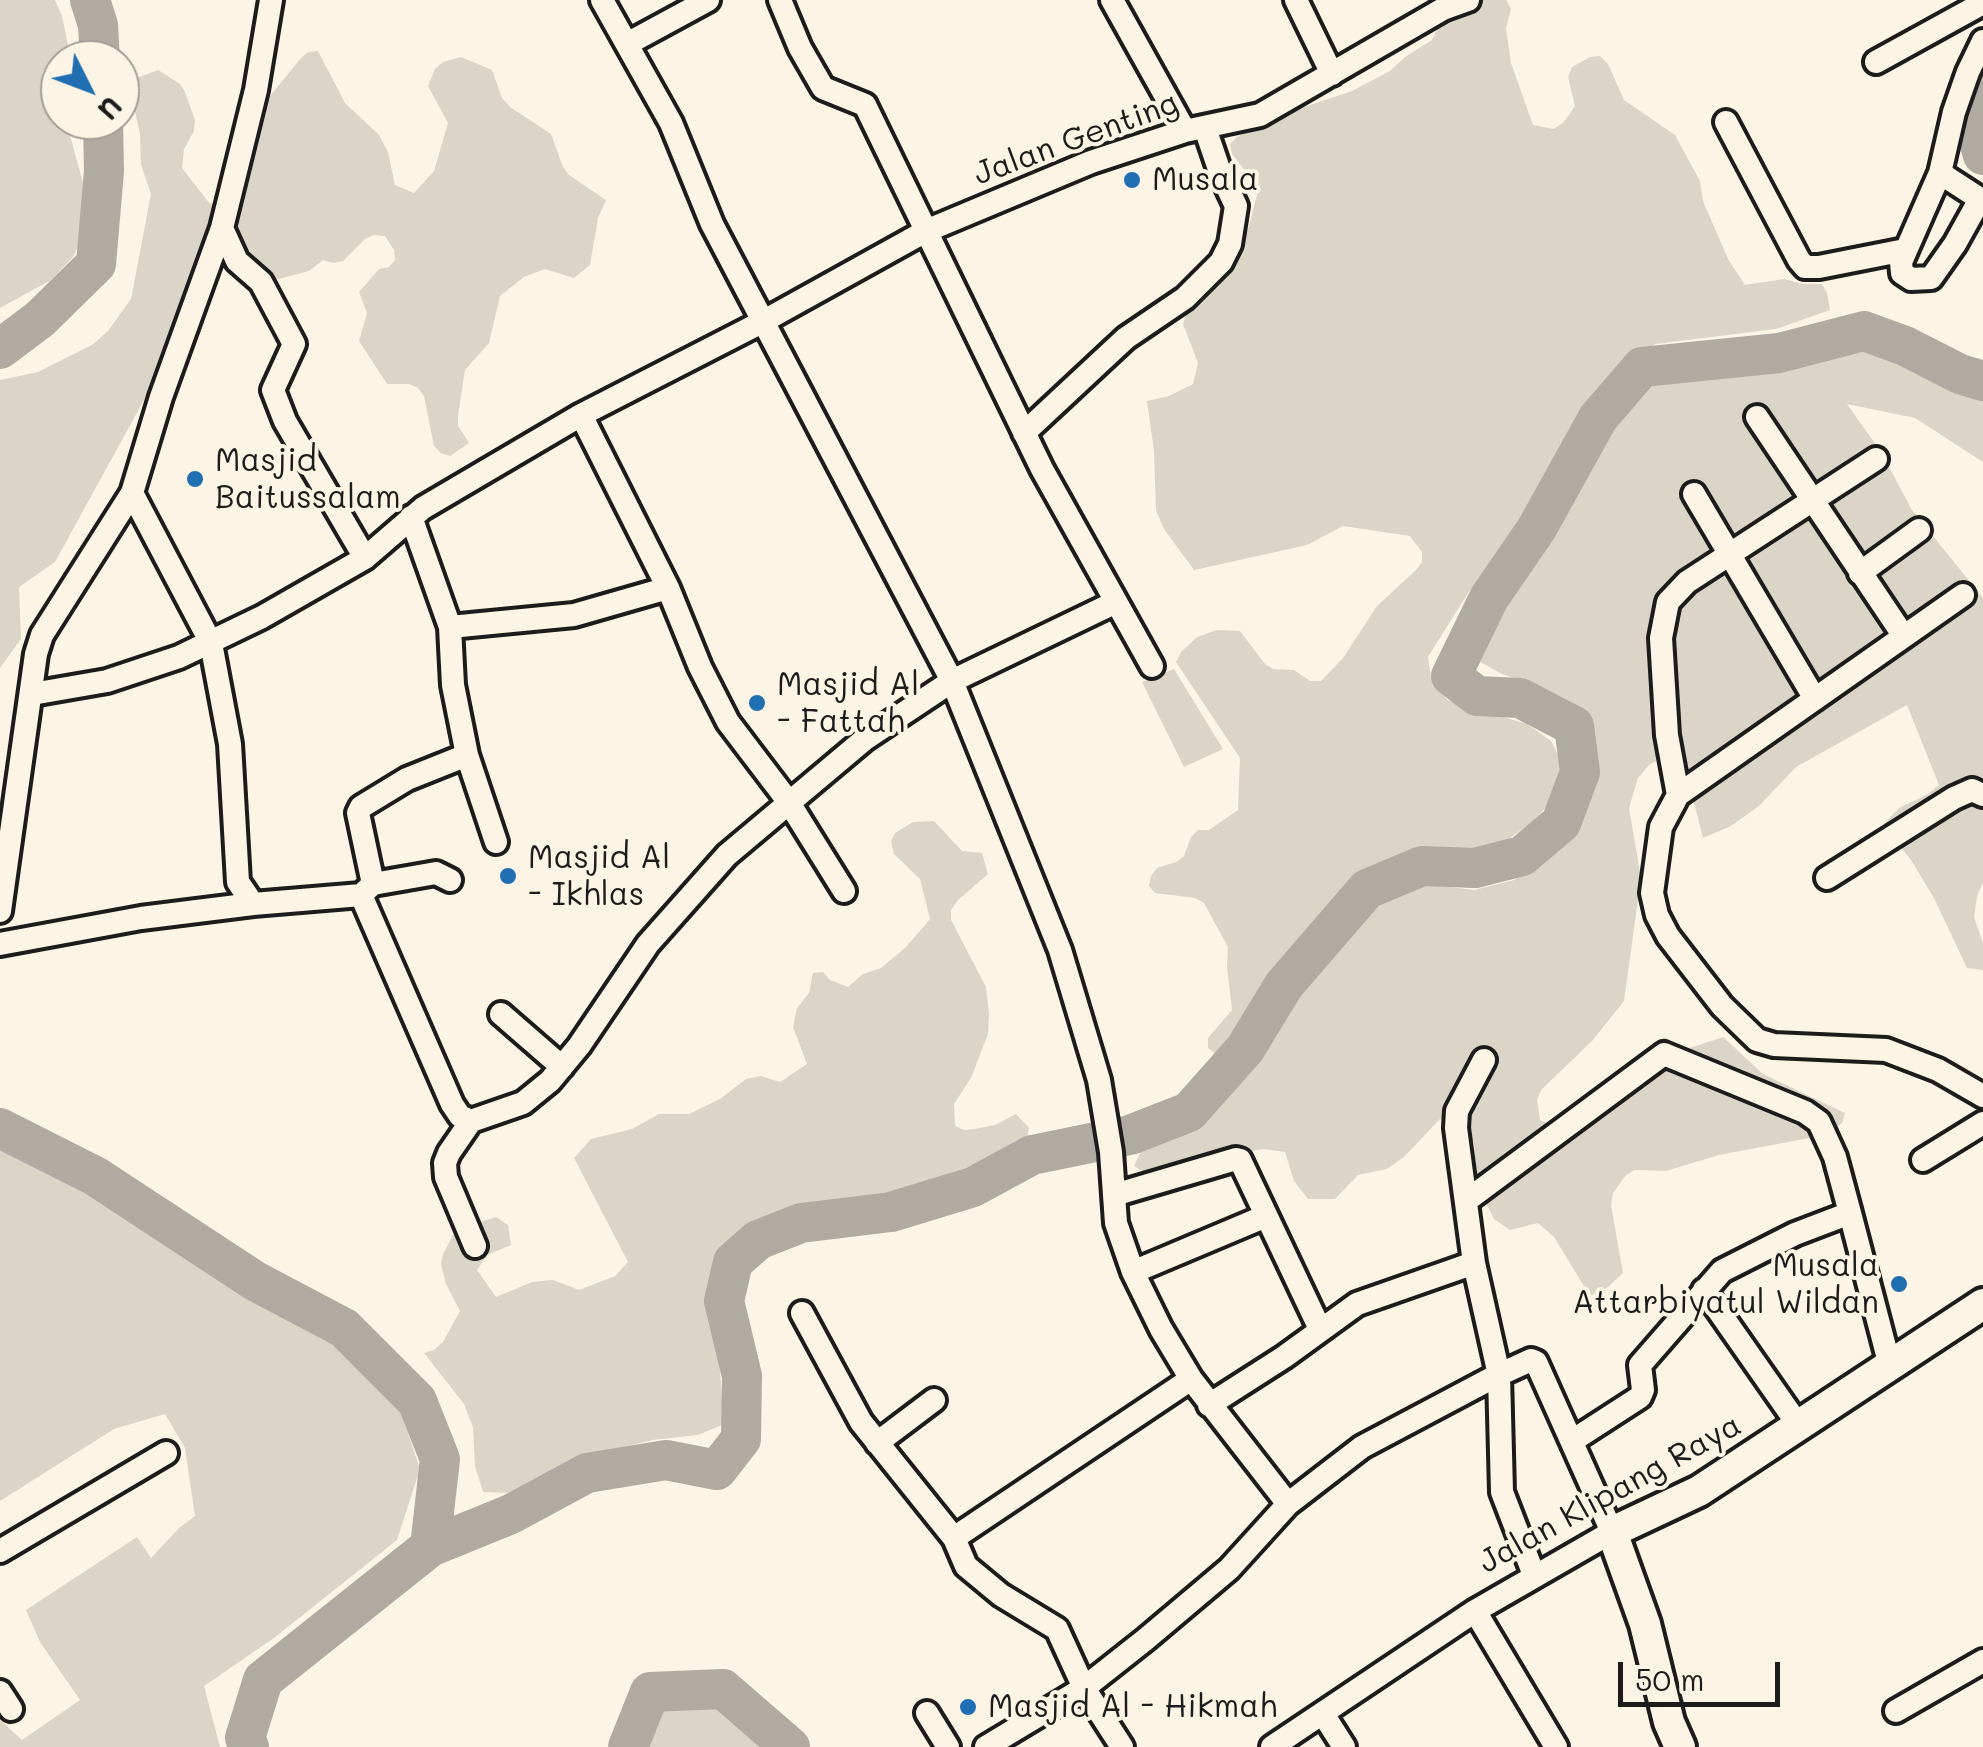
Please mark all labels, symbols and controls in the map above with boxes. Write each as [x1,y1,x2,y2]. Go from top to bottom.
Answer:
north arrow [40,40,140,140]
street label: Jalan Genting [968,84,1184,194]
text: U [91,89,131,128]
place label: Musala [1152,161,1258,199]
marker: Musala [1121,169,1143,191]
place label: Masjid Baitussalam [215,442,401,517]
marker: Masjid Baitussalam [184,468,206,490]
place label: Masjid Al - Fattah [777,666,919,741]
marker: Masjid Al - Fattah [746,692,768,714]
place label: Masjid Al - Ikhlas [528,839,670,914]
marker: Masjid Al - Ikhlas [497,865,519,887]
place label: Musala Attarbiyatul Wildan [1572,1247,1879,1322]
marker: Musala Attarbiyatul Wildan [1888,1273,1910,1295]
street label: Jalan Klipang Raya [1472,1406,1748,1582]
scale bar [1623,1642,1786,1704]
text: 50 m [1635,1659,1705,1699]
place label: Masjid Al - Hikmah [988,1688,1277,1726]
marker: Masjid Al - Hikmah [957,1696,979,1718]

